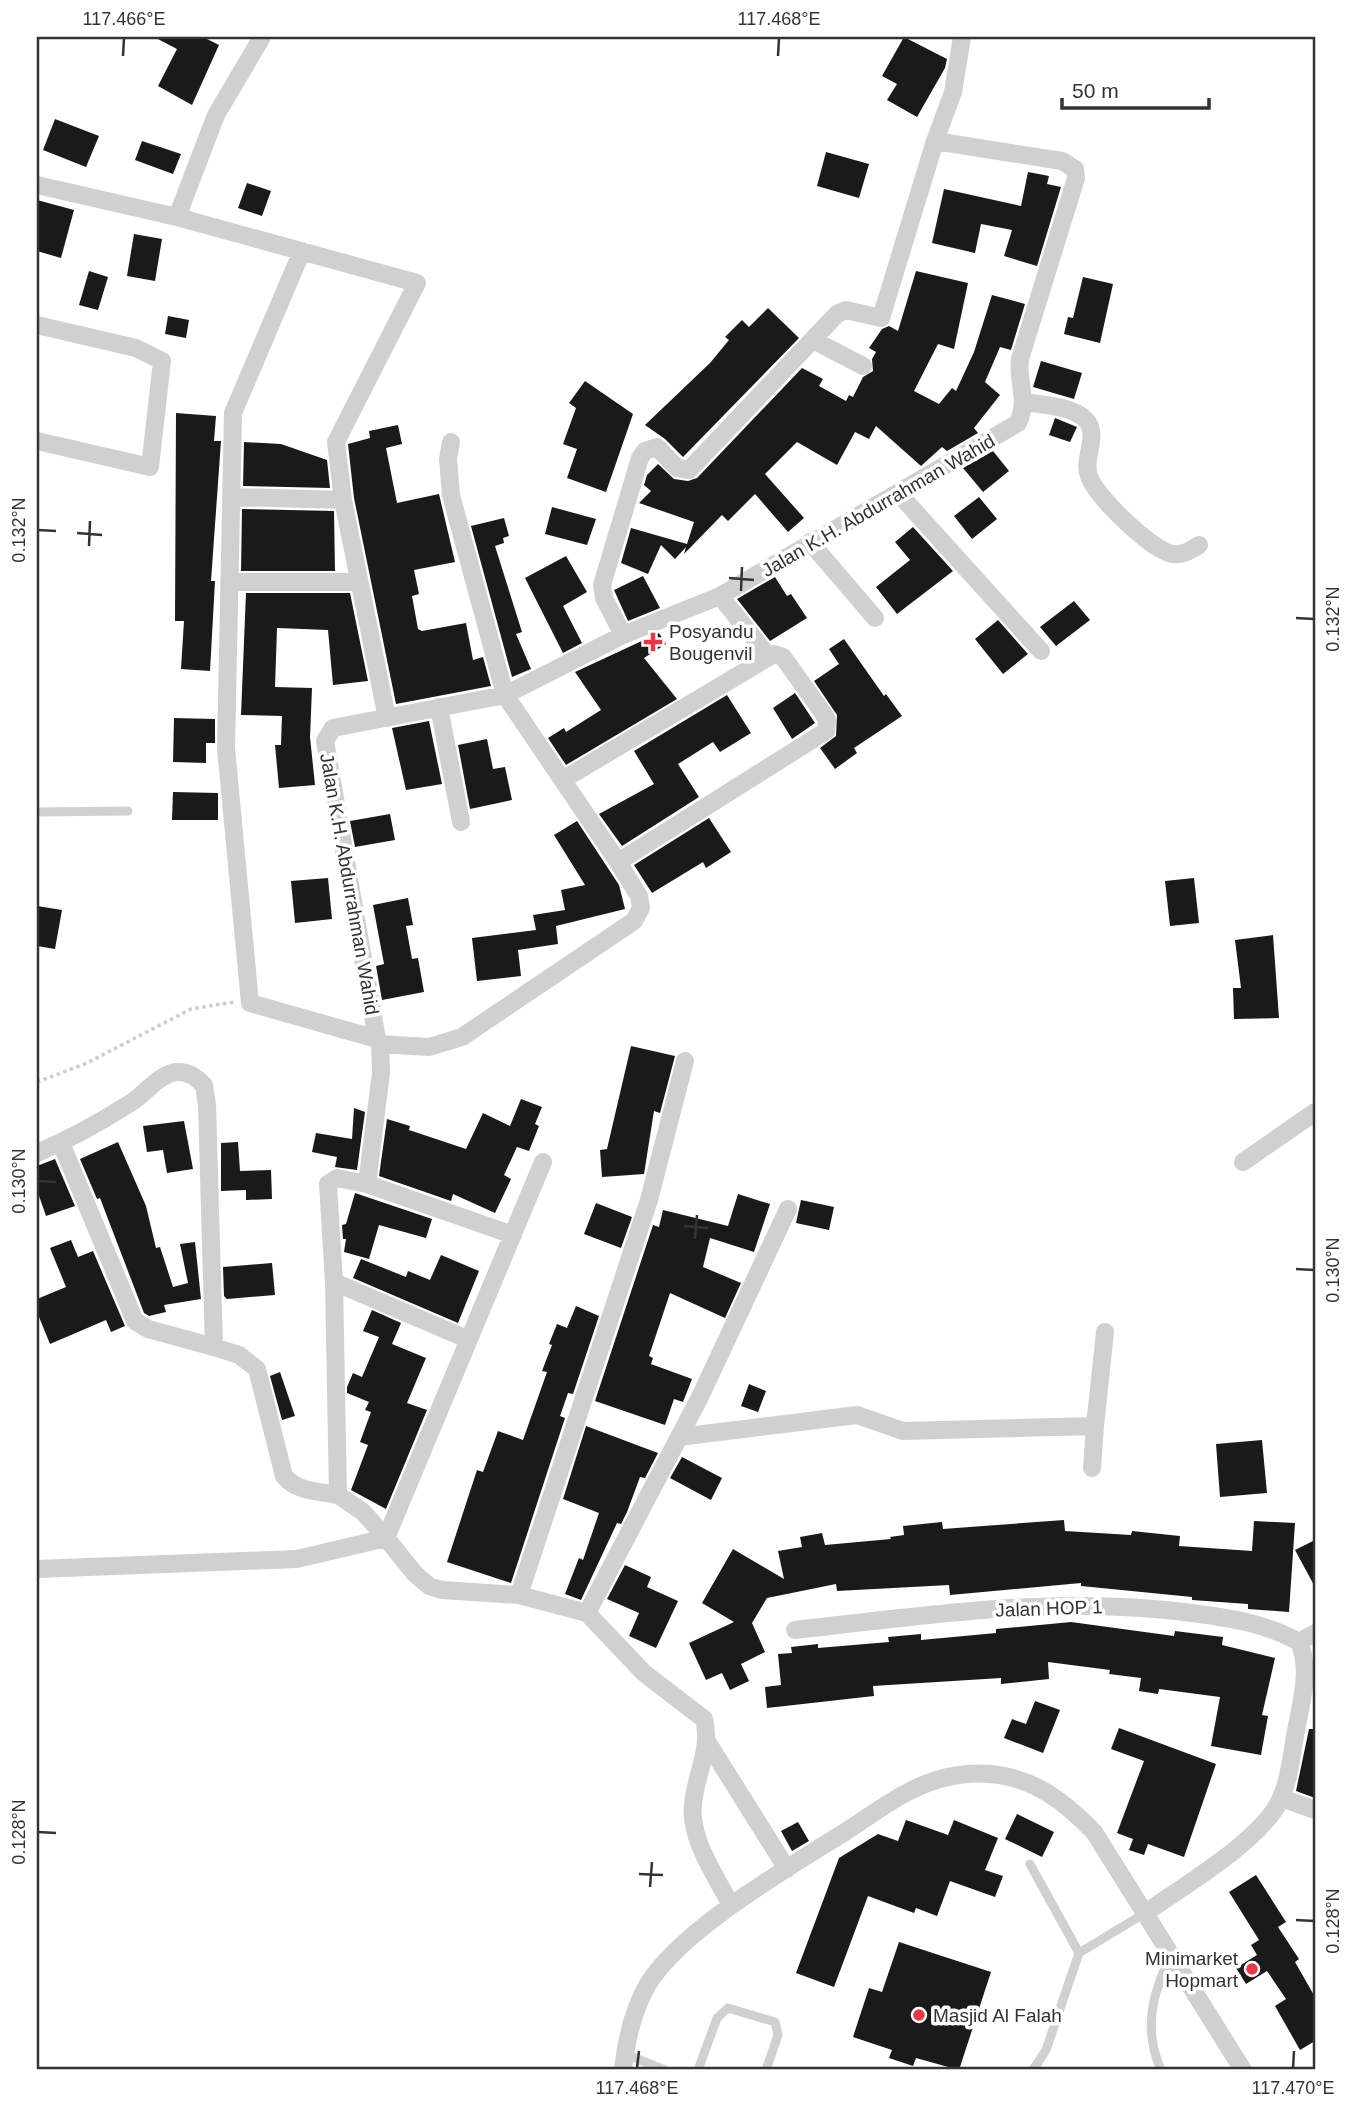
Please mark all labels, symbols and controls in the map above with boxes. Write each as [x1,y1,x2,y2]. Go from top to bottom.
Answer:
text: 117.466°E [83,9,165,29]
text: 117.468°E [738,9,820,29]
scale bar [1062,66,1208,110]
text: 50 m [1072,79,1119,102]
street label: Jalan K.H. Abdurrahman Wahid [758,430,998,581]
text: 0.132°N [9,497,29,563]
text: 0.132°N [1323,586,1343,652]
place label: Posyandu Bougenvil [669,621,754,664]
marker: Posyandu Bougenvil [643,632,663,652]
street label: Jalan K.H. Abdurrahman Wahid [316,752,383,1017]
text: 0.130°N [9,1148,29,1214]
text: 0.130°N [1323,1237,1343,1303]
street label: Jalan HOP 1 [995,1596,1103,1621]
text: 0.128°N [9,1799,29,1865]
text: 0.128°N [1323,1888,1343,1954]
place label: Minimarket Hopmart [1145,1948,1239,1991]
marker: Minimarket Hopmart [1244,1961,1260,1977]
place label: Masjid Al Falah [933,2005,1062,2026]
marker: Masjid Al Falah [911,2007,927,2023]
text: 117.468°E [596,2078,678,2098]
text: 117.470°E [1252,2078,1334,2098]

